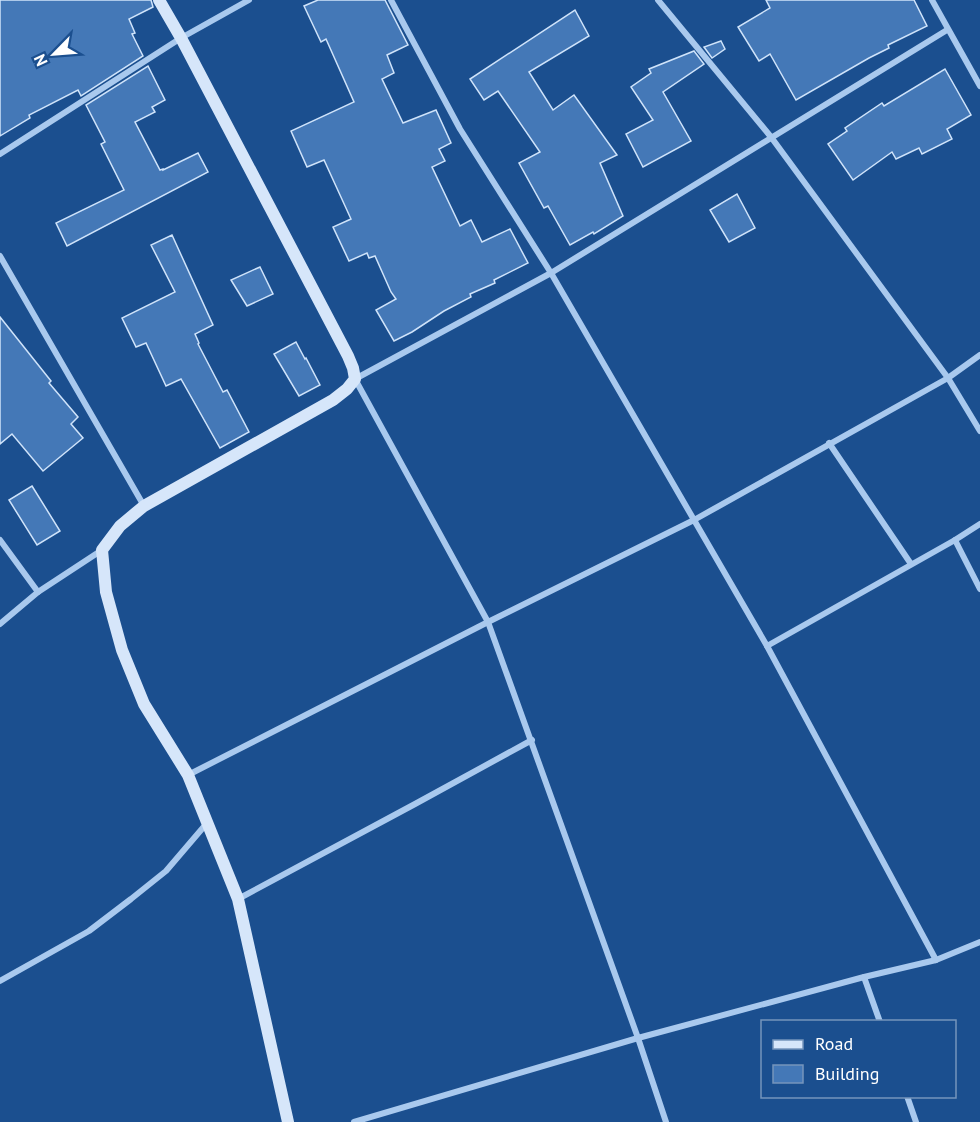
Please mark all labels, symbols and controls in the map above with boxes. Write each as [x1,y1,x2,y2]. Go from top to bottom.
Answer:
north arrow [24,24,84,84]
text: N [29,51,52,69]
legend [761,1020,956,1098]
text: Road [815,1032,853,1055]
text: Building [815,1062,879,1085]

